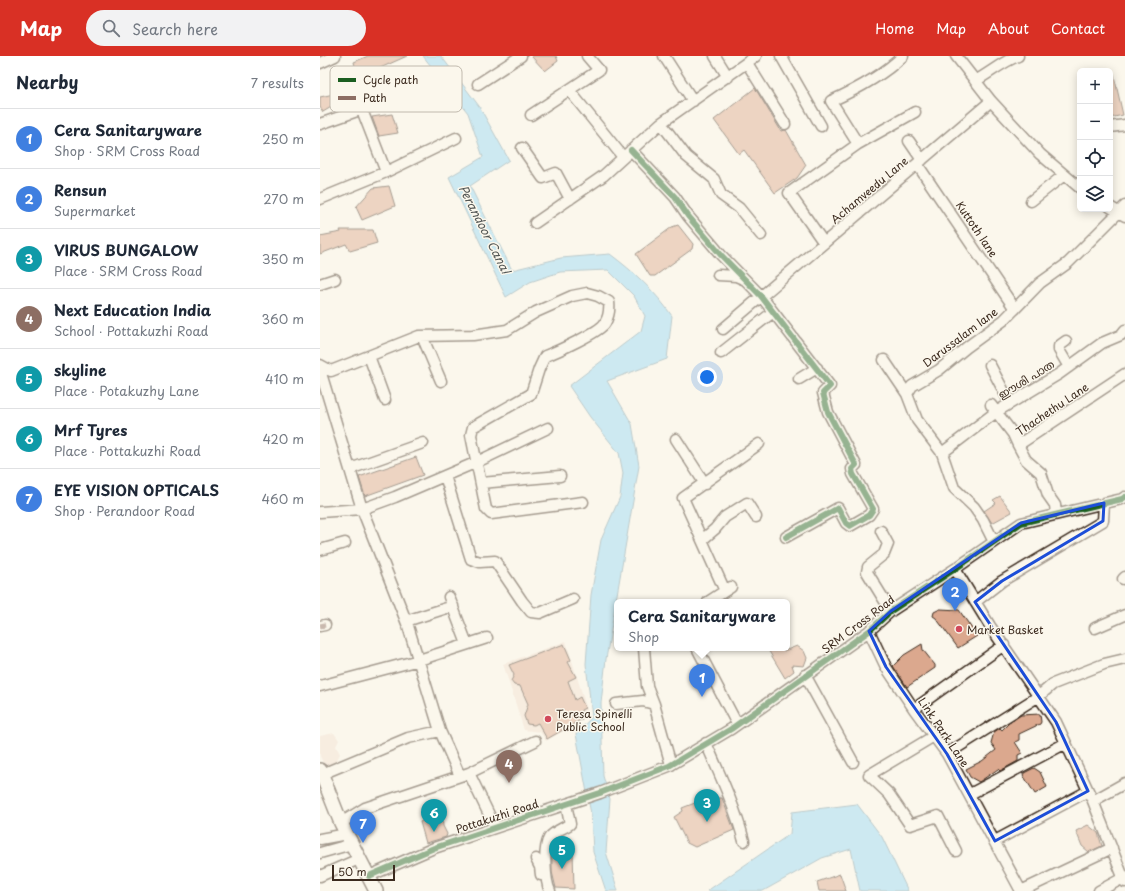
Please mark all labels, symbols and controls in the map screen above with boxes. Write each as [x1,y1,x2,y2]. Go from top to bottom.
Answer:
search box [86,10,366,46]
text: Map [20,14,62,42]
icon: search [100,17,122,39]
text: Search here [132,17,218,40]
text: Home [875,18,914,39]
text: Map [936,18,966,39]
text: About [988,18,1029,39]
text: Contact [1051,18,1105,39]
legend [330,66,462,112]
map controls [1077,68,1113,212]
button: + [1077,68,1113,104]
text: Nearby [16,69,78,95]
text: Cycle path [363,71,418,88]
text: 7 results [251,73,304,92]
text: Path [363,89,387,106]
button: − [1077,104,1113,140]
text: Cera Sanitaryware [54,118,202,141]
text: 1 [26,129,32,148]
text: 250 m [262,129,304,148]
button: locate [1077,140,1113,176]
text: Shop · SRM Cross Road [54,141,200,160]
street label: Achamveedu Lane [827,152,912,228]
button: layers [1077,176,1113,212]
text: Rensun [54,178,107,201]
water label: Perandoor Canal [455,182,516,278]
text: 2 [24,189,34,208]
text: 270 m [263,189,304,208]
street label: Kuttoth lane [952,198,1002,261]
text: Supermarket [54,201,136,220]
text: VIRUS BUNGALOW [54,238,198,261]
text: 3 [25,249,33,268]
text: 350 m [262,249,304,268]
text: Place · SRM Cross Road [54,261,203,280]
text: Next Education India [54,298,211,321]
street label: Darussalam lane [919,303,1001,371]
text: 4 [25,309,33,328]
text: 360 m [261,309,304,328]
text: School · Pottakuzhi Road [54,321,208,340]
street label: ഈശി പാത [995,355,1057,403]
text: skyline [54,358,106,381]
your location [697,367,717,387]
text: 5 [25,369,33,388]
text: 410 m [265,369,304,388]
street label: Thachethu Lane [1012,378,1092,440]
text: Place · Potakuzhy Lane [54,381,199,400]
text: Mrf Tyres [54,418,127,441]
text: 6 [24,429,34,448]
text: 420 m [262,429,304,448]
text: Place · Pottakuzhi Road [54,441,201,460]
text: EYE VISION OPTICALS [54,478,219,501]
text: 7 [25,489,33,508]
text: 460 m [261,489,304,508]
text: Shop · Perandoor Road [54,501,195,520]
pin: 2 [942,578,968,611]
street label: SRM Cross Road [818,591,898,657]
popup [614,599,790,651]
text: Cera Sanitaryware [628,604,776,627]
place label: Market Basket [967,621,1044,638]
marker: Market Basket [954,624,964,634]
text: Shop [628,627,659,646]
pin: 1 [689,664,715,697]
street label: Link Park Lane [914,694,974,770]
place label: Teresa Spinelli Public School [556,705,632,735]
marker: Teresa Spinelli Public School [543,714,553,724]
pin: 4 [496,750,522,783]
pin: 3 [694,789,720,822]
street label: Pottakuzhi Road [453,794,541,837]
pin: 6 [421,799,447,832]
pin: 7 [350,810,376,843]
pin: 5 [549,836,575,869]
scale bar [332,863,395,882]
text: 50 m [338,863,367,880]

